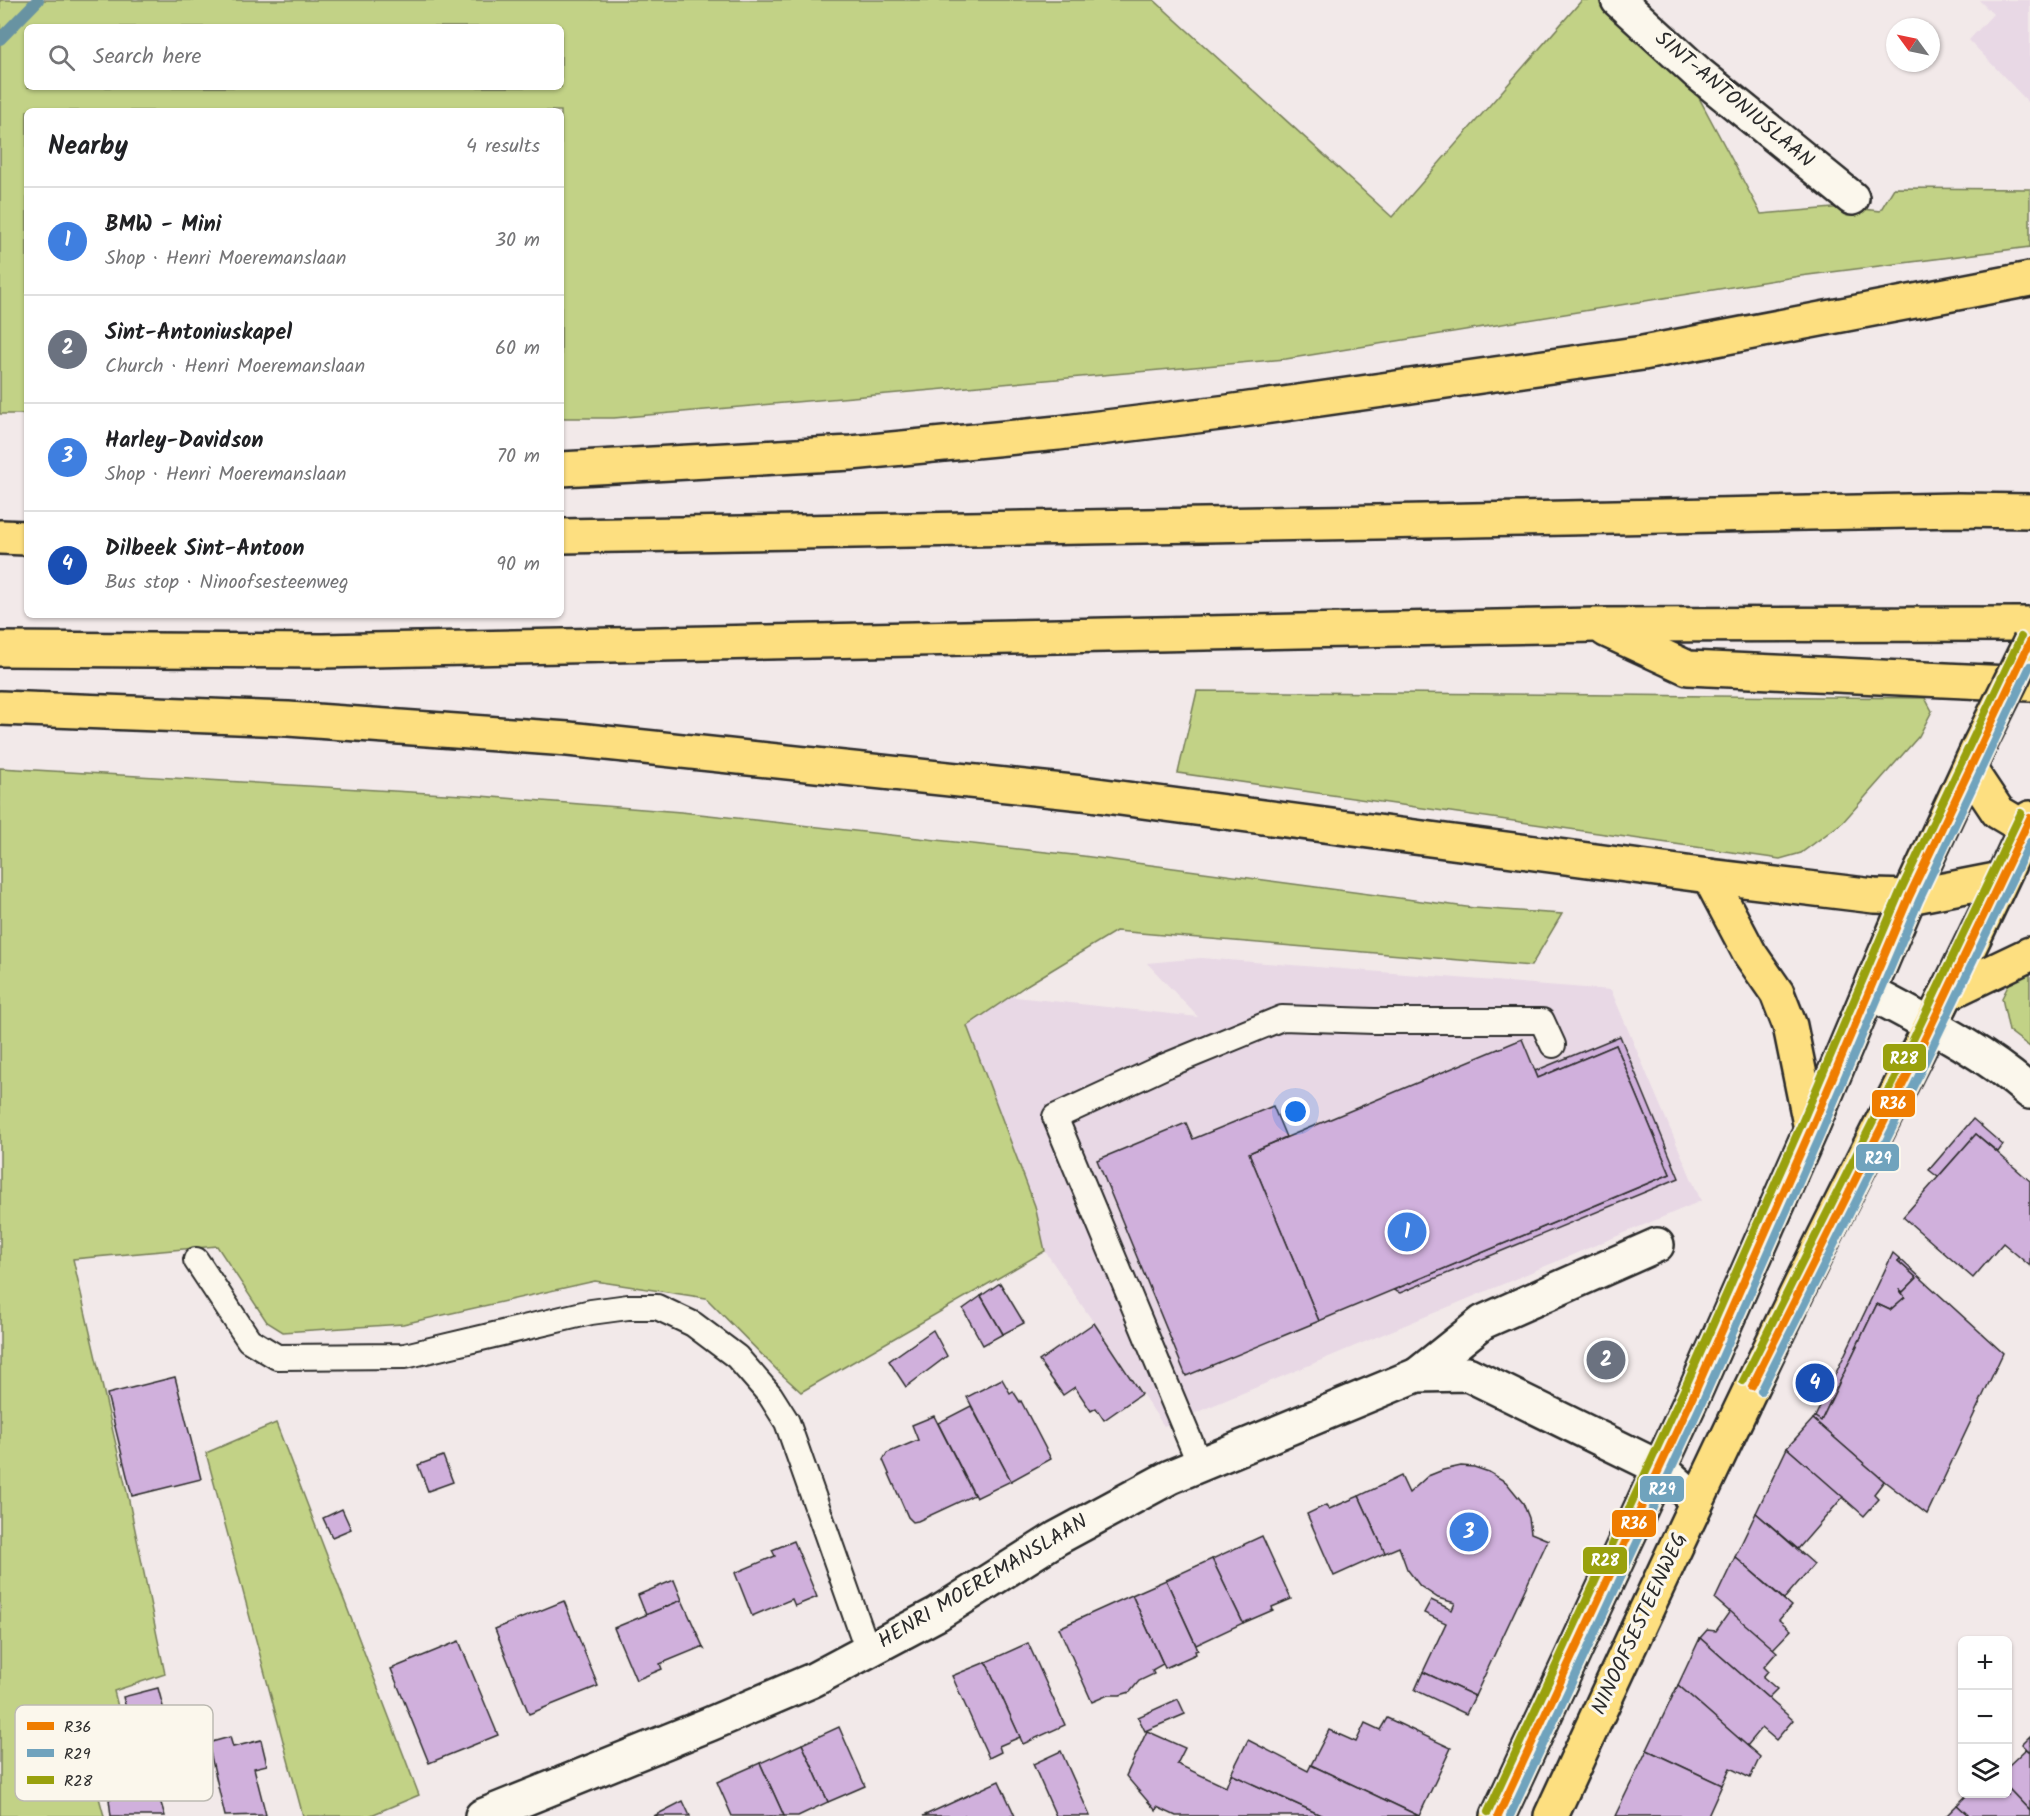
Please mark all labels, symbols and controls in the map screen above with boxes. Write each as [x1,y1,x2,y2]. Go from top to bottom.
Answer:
north arrow [1886,18,1940,72]
street label: SINT-ANTONIUSLAAN [1647,23,1821,177]
search box [24,24,564,90]
text: Search here [93,40,201,75]
icon: search [45,41,78,74]
text: Nearby [48,126,128,168]
text: 4 results [466,131,540,163]
text: BMW - Mini [105,208,222,243]
text: 1 [64,225,71,257]
text: 30 m [495,225,540,257]
text: Shop · Henri Moeremanslaan [105,243,346,275]
text: Sint-Antoniuskapel [105,316,292,351]
text: 2 [62,333,73,365]
text: 60 m [495,333,540,365]
text: Church · Henri Moeremanslaan [105,351,365,383]
text: Harley-Davidson [105,424,263,459]
text: 3 [62,441,73,473]
text: 70 m [497,441,540,473]
text: Shop · Henri Moeremanslaan [105,459,346,491]
text: Dilbeek Sint-Antoon [105,532,304,567]
text: 4 [62,549,73,581]
text: 90 m [496,549,540,581]
text: Bus stop · Ninoofsesteenweg [105,567,349,599]
line badge: R28 [1882,1043,1927,1072]
text: R28 [1890,1047,1919,1072]
line badge: R36 [1871,1089,1916,1118]
text: R36 [1879,1092,1907,1117]
your location [1281,1097,1310,1126]
line badge: R29 [1855,1143,1900,1172]
text: R29 [1864,1147,1892,1172]
pin: 1 [1388,1210,1426,1254]
pin: 2 [1586,1338,1626,1382]
pin: 4 [1796,1360,1834,1406]
line badge: R29 [1639,1475,1685,1503]
text: R29 [1648,1478,1676,1503]
street label: HENRI MOEREMANSLAAN [872,1506,1094,1658]
line badge: R36 [1611,1509,1657,1538]
pin: 3 [1450,1510,1488,1555]
text: R36 [1620,1512,1648,1537]
street label: NINOOFSESTEENWEG [1583,1527,1697,1721]
line badge: R28 [1582,1546,1628,1575]
text: R28 [1591,1549,1620,1574]
map controls [1958,1636,2012,1798]
button: + [1958,1636,2012,1690]
button: − [1958,1690,2012,1744]
legend [15,1705,213,1801]
text: R36 [64,1715,91,1740]
text: R29 [64,1742,91,1767]
button: layers [1958,1744,2012,1798]
text: R28 [64,1769,93,1794]

